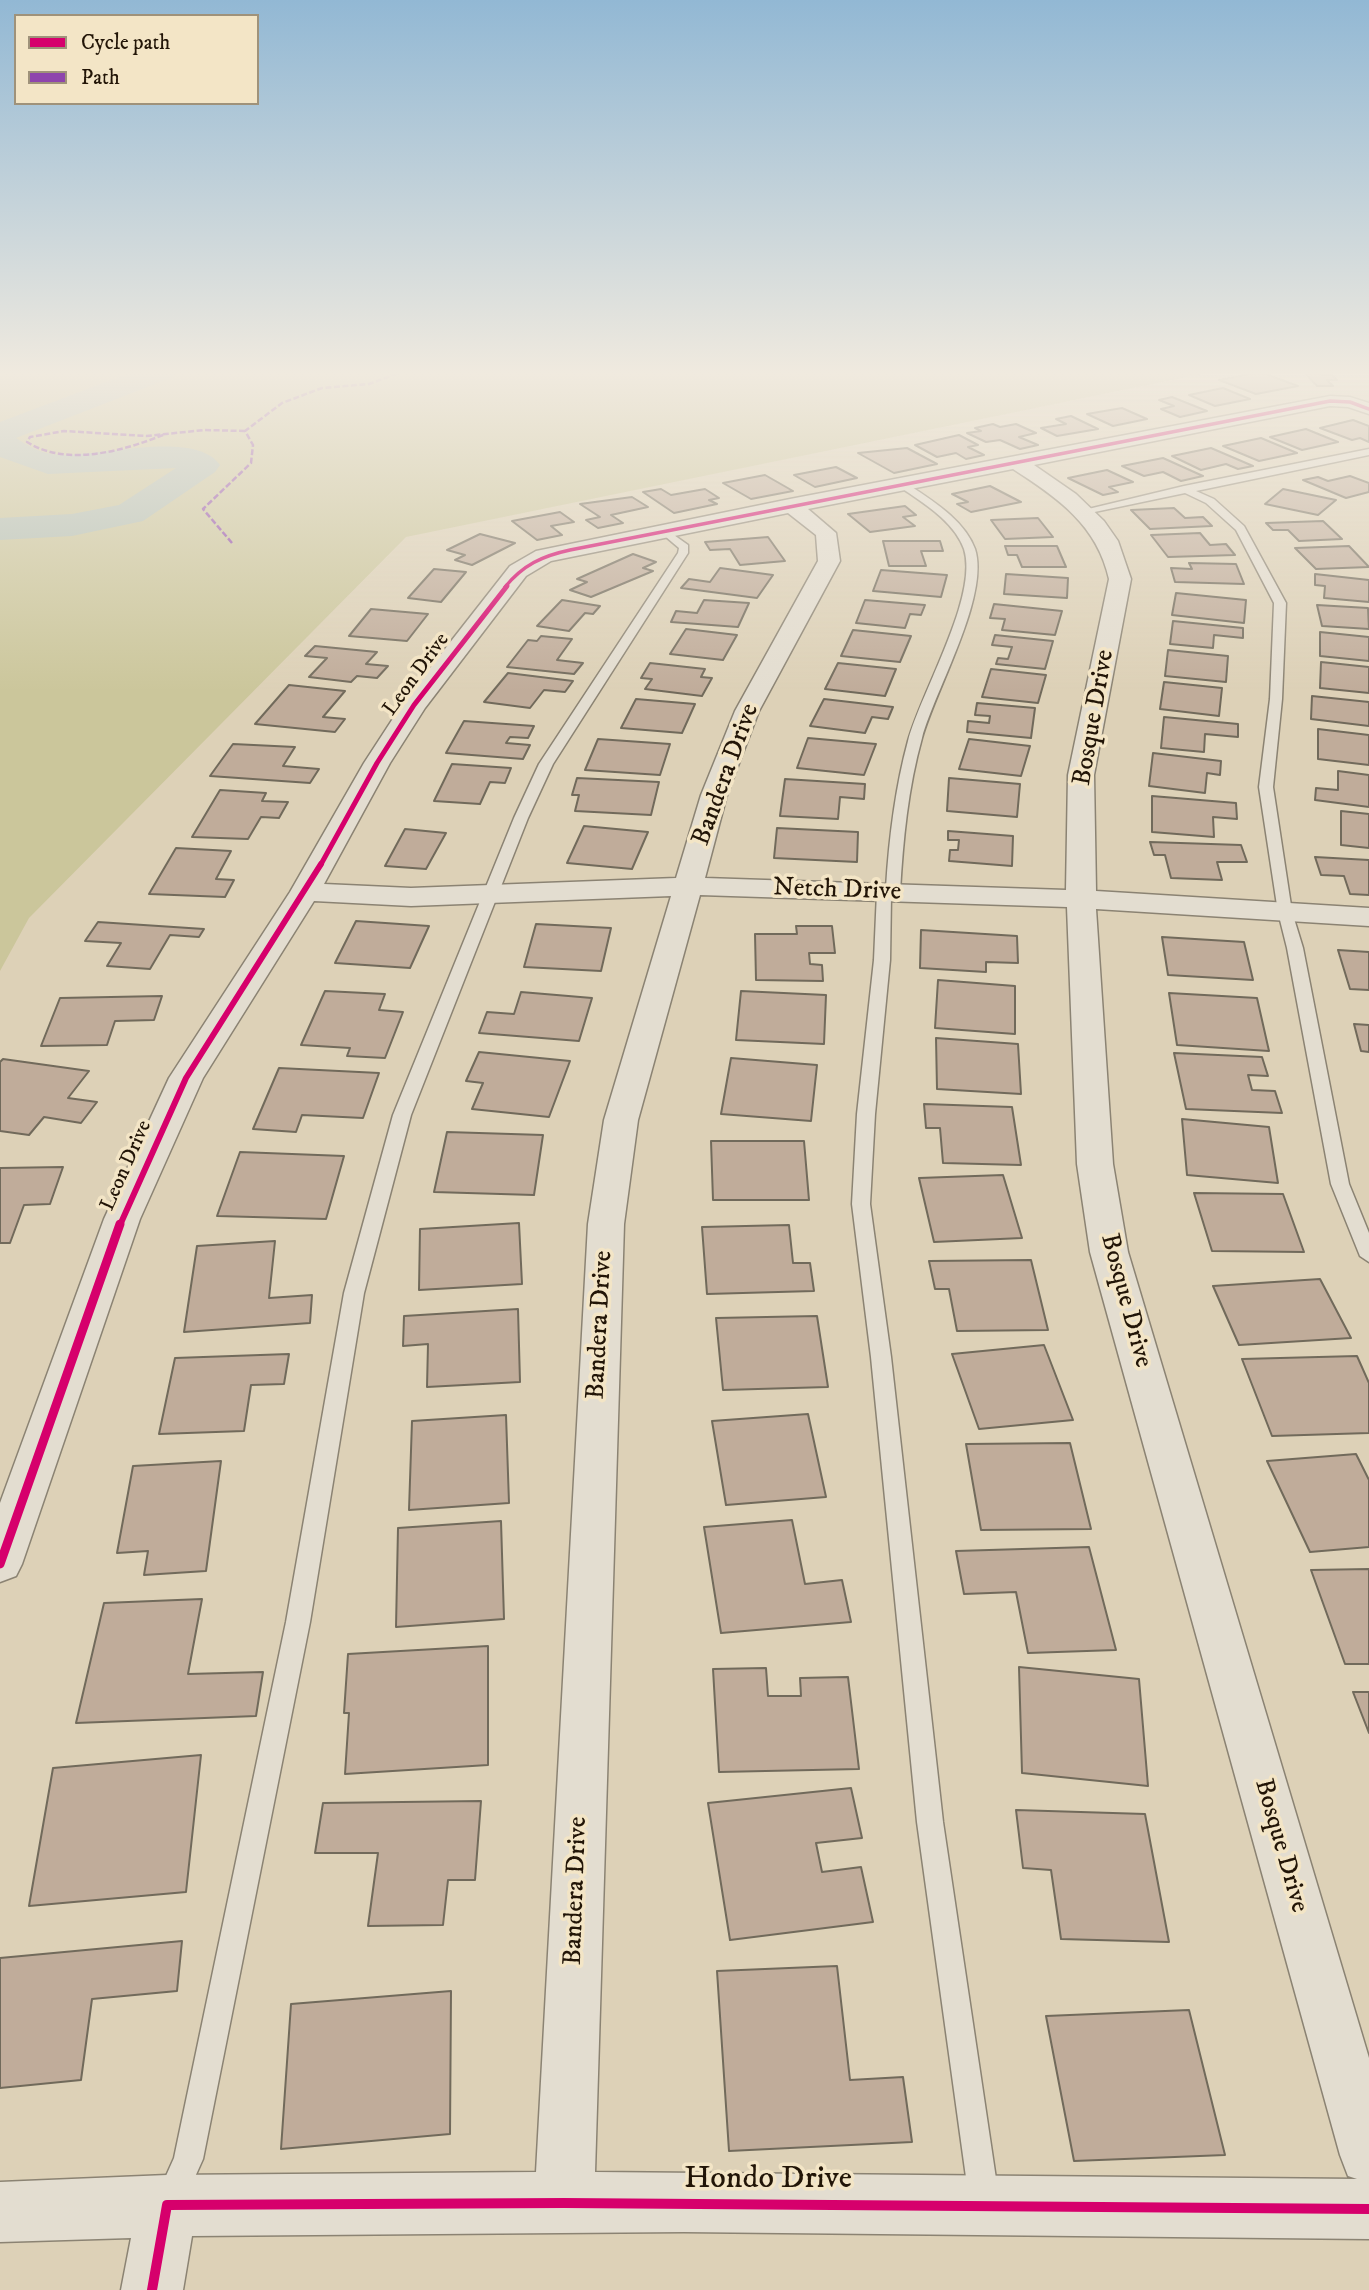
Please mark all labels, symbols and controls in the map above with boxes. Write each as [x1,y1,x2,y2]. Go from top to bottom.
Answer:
legend [14,14,259,105]
text: Cycle path [81,30,170,56]
text: Path [81,65,120,91]
street label: Leon Drive [379,629,455,721]
street label: Bosque Drive [1068,648,1122,788]
street label: Bandera Drive [687,700,767,850]
street label: Netch Drive [772,873,902,909]
street label: Leon Drive [96,1117,158,1215]
street label: Bosque Drive [1092,1231,1158,1371]
street label: Bandera Drive [582,1250,620,1400]
street label: Bosque Drive [1246,1776,1314,1916]
street label: Bandera Drive [559,1816,595,1966]
street label: Hondo Drive [684,2161,852,2199]

